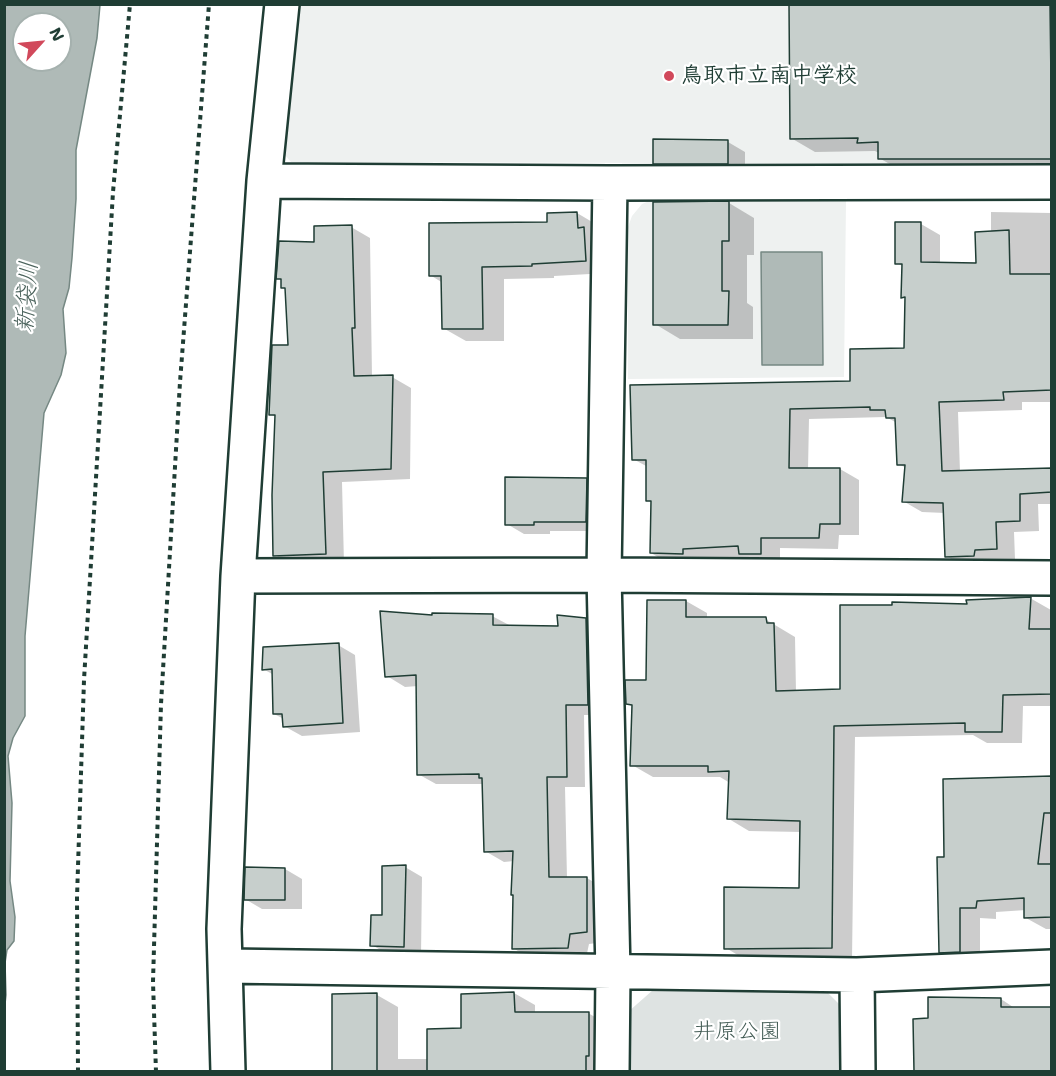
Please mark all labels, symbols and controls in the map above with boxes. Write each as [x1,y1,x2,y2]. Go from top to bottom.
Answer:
north arrow [12,12,72,72]
text: N [44,24,69,45]
place label: 鳥取市立南中学校 [681,63,857,89]
marker: 鳥取市立南中学校 [662,69,676,83]
water label: 新袋川 [11,260,45,334]
park label: 井原公園 [693,1019,781,1045]

